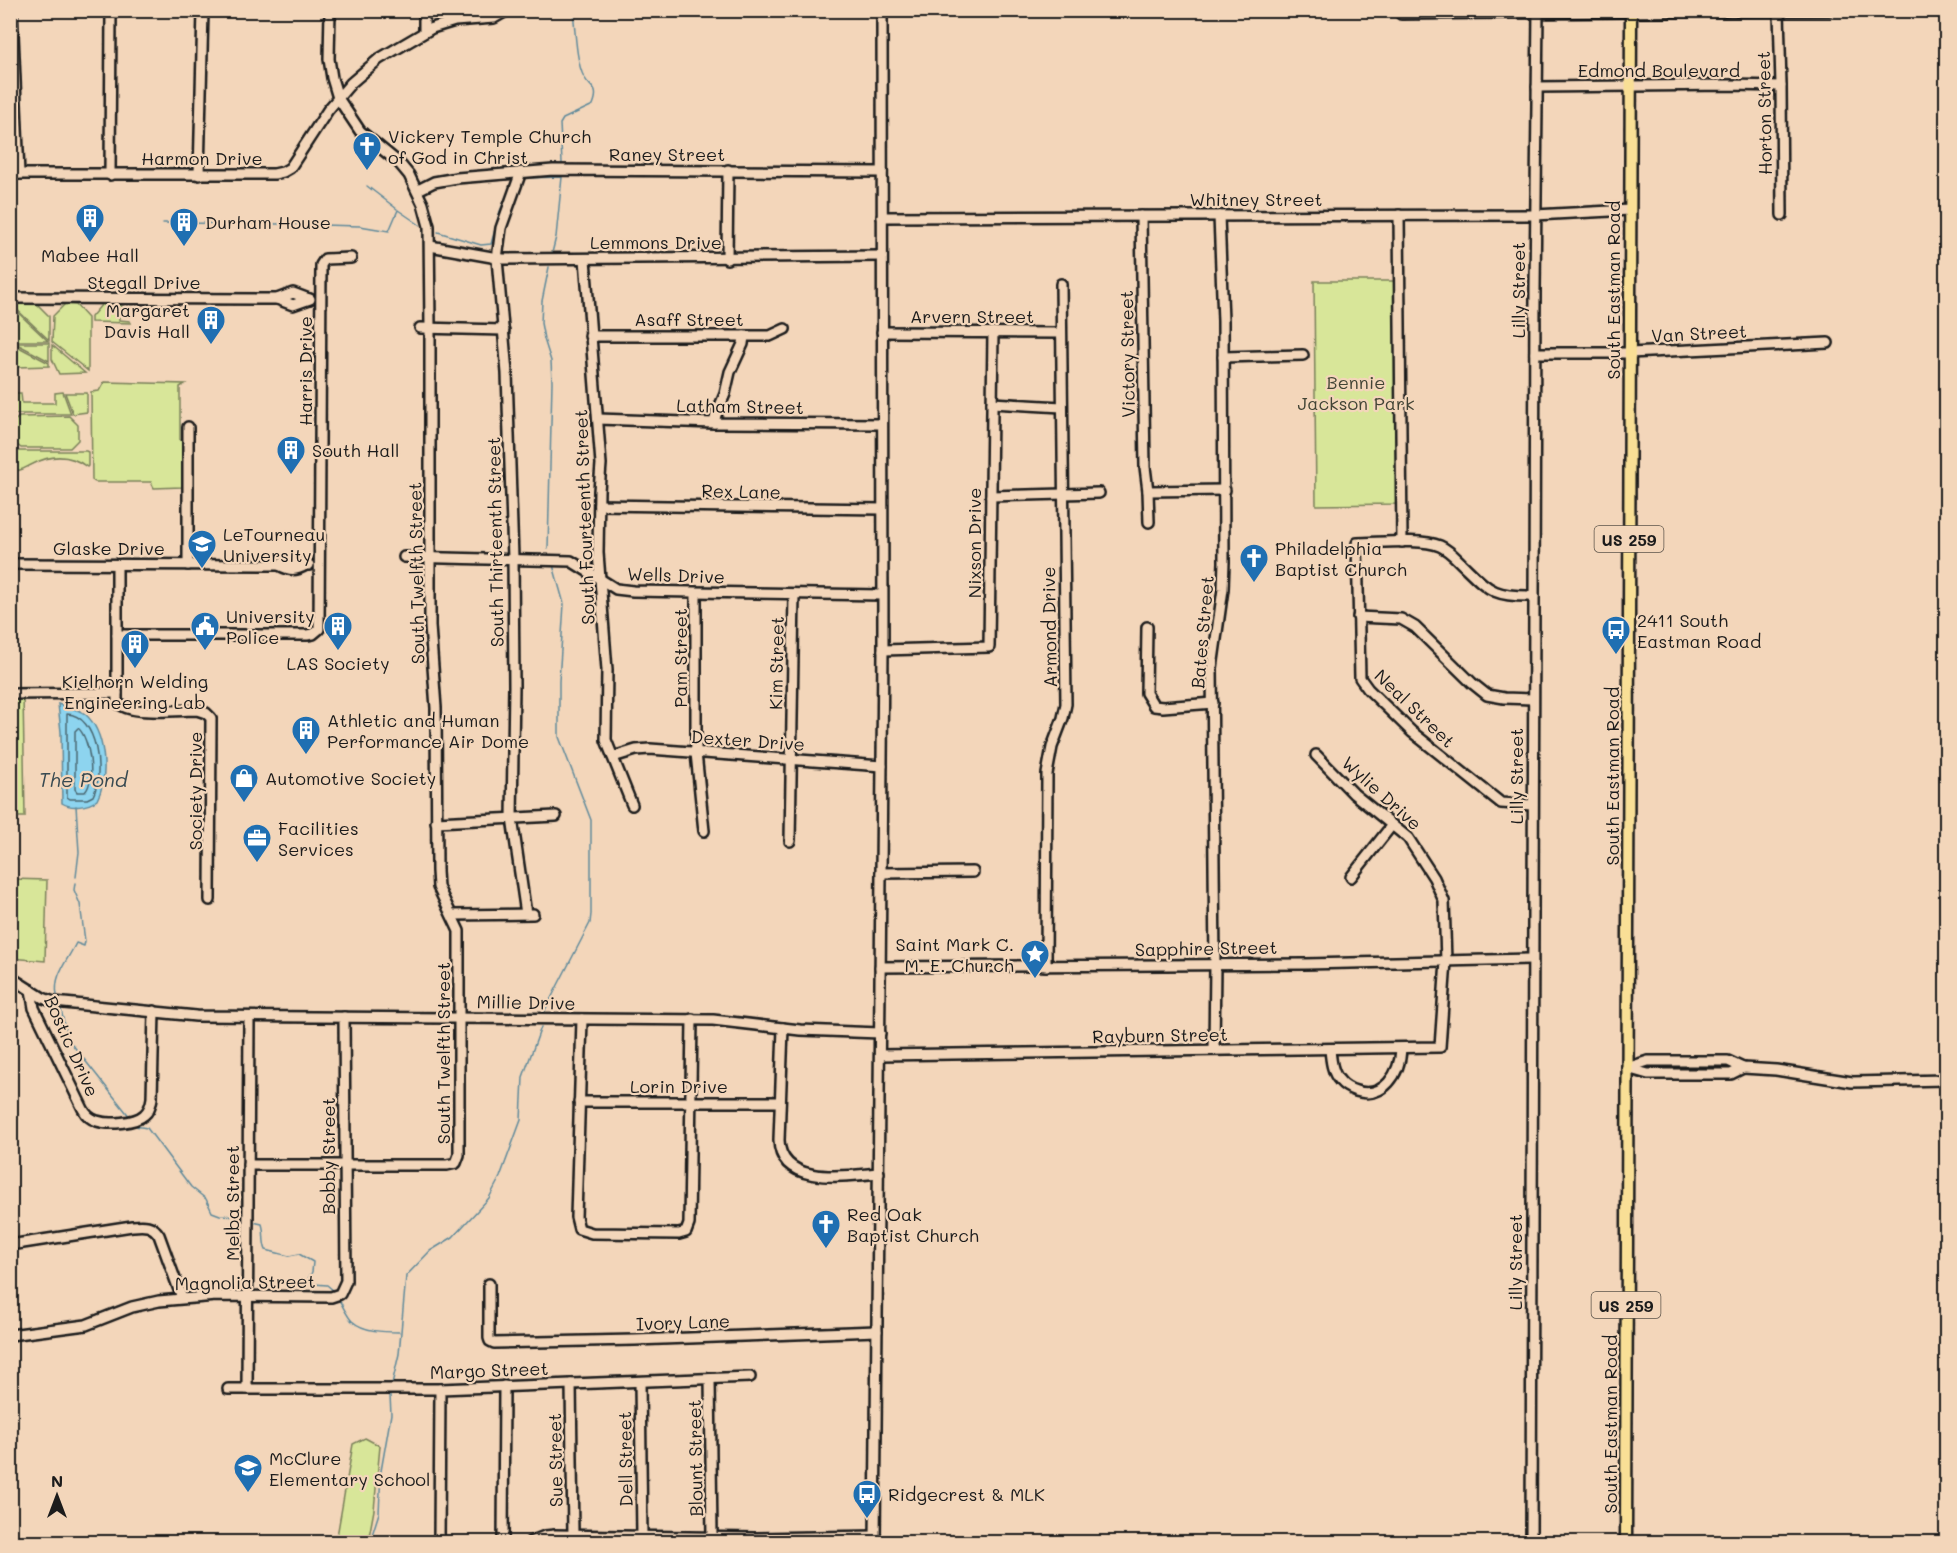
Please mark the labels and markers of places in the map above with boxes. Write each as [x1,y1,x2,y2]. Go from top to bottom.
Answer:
place label: Vickery Temple Church of God in Christ [388,124,591,169]
church icon: Vickery Temple Church of God in Christ [351,130,383,172]
building icon: Mabee Hall [74,202,106,244]
building icon: Durham House [168,206,200,248]
place label: Durham House [205,210,331,234]
place label: Mabee Hall [41,243,139,267]
place label: Margaret Davis Hall [104,298,190,343]
building icon: Margaret Davis Hall [195,304,227,346]
building icon: South Hall [275,434,307,476]
place label: South Hall [312,438,400,462]
place label: LeTourneau University [223,522,325,567]
school or university icon: LeTourneau University [186,528,218,570]
place label: Philadelphia Baptist Church [1275,536,1407,581]
church icon: Philadelphia Baptist Church [1238,542,1270,584]
place label: University Police [226,604,315,649]
place label: 2411 South Eastman Road [1637,608,1761,653]
public building icon: University Police [189,610,221,652]
building icon: LAS Society [322,610,354,652]
bus stop icon: 2411 South Eastman Road [1600,614,1632,656]
building icon: Kielhorn Welding Engineering Lab [119,628,151,670]
place label: LAS Society [286,651,390,675]
place label: Kielhorn Welding Engineering Lab [62,669,208,714]
place label: Athletic and Human Performance Air Dome [327,708,529,753]
building icon: Athletic and Human Performance Air Dome [290,714,322,756]
shop icon: Automotive Society [228,762,260,804]
place label: Automotive Society [265,766,436,790]
place label: Facilities Services [278,816,359,861]
office icon: Facilities Services [241,822,273,864]
place label: Saint Mark C. M. E. Church [895,932,1014,977]
place icon: Saint Mark C. M. E. Church [1019,938,1051,980]
place label: Red Oak Baptist Church [847,1202,979,1247]
church icon: Red Oak Baptist Church [810,1208,842,1250]
place label: McClure Elementary School [269,1446,431,1491]
school or university icon: McClure Elementary School [232,1452,264,1494]
bus stop icon: Ridgecrest & MLK [851,1478,883,1520]
place label: Ridgecrest & MLK [888,1482,1045,1506]

